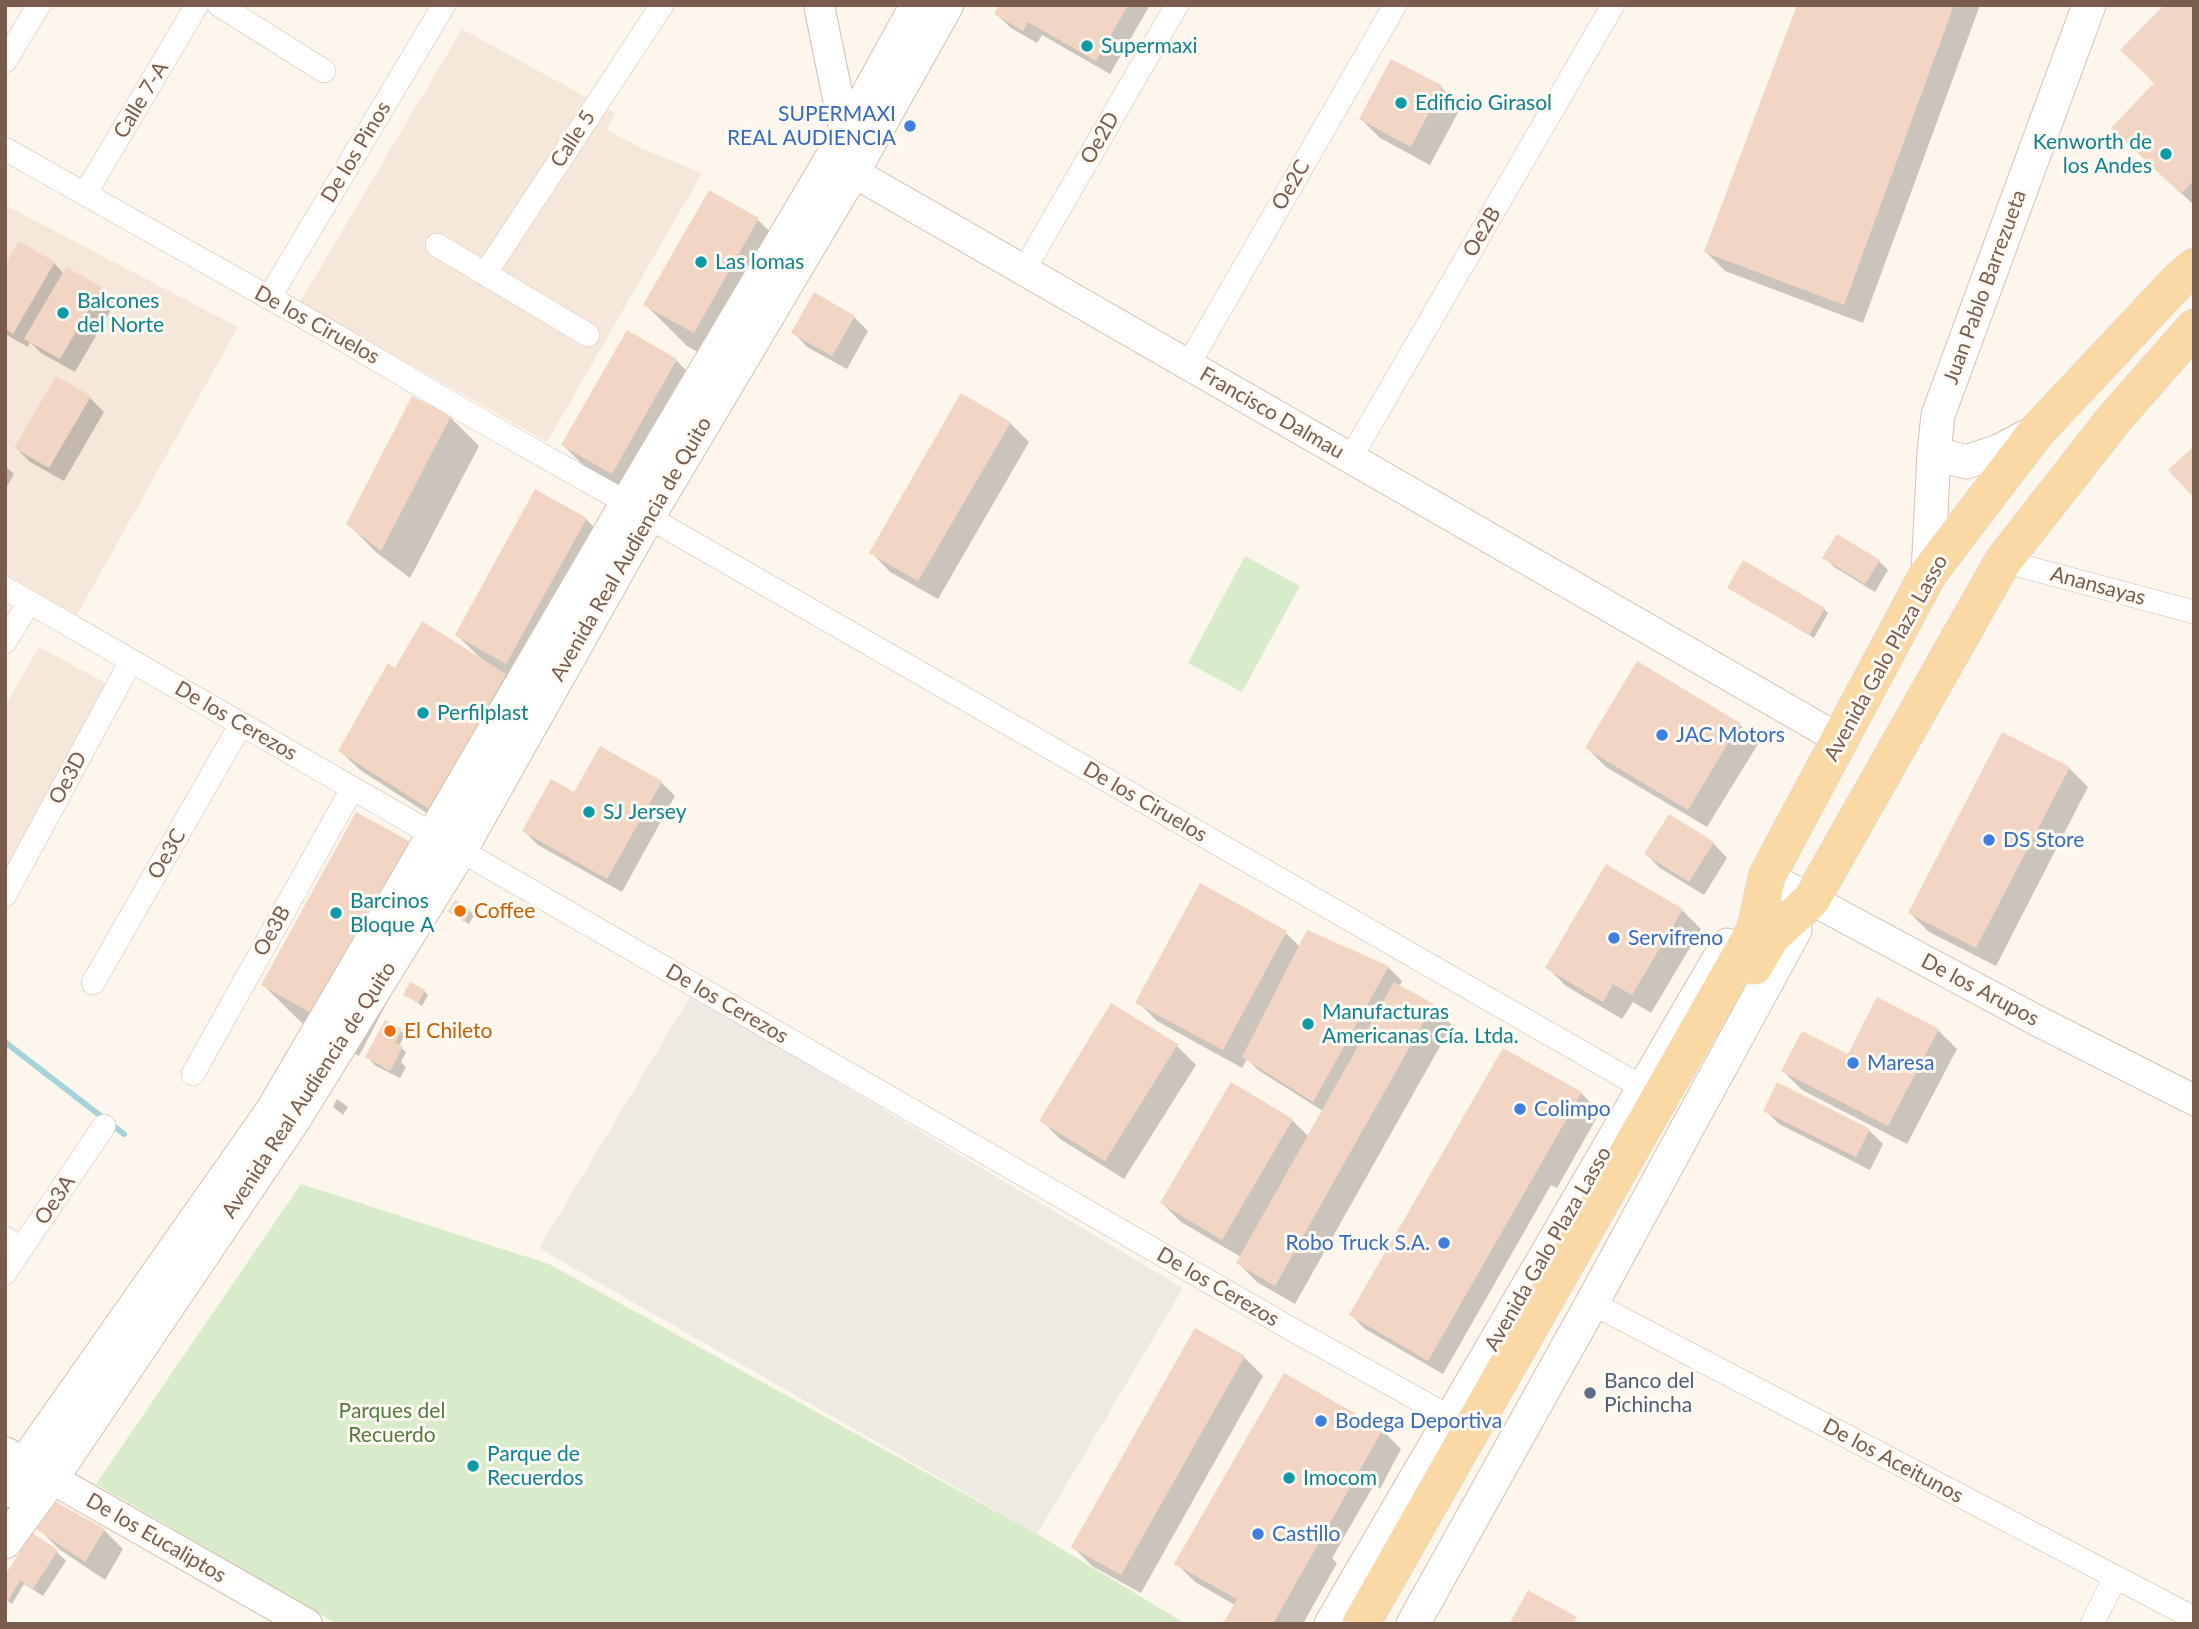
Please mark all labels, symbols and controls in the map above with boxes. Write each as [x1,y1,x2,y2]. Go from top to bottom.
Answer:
place label: Supermaxi [1101,33,1198,59]
marker: Supermaxi [1079,38,1095,54]
street label: Calle 7-A [108,57,174,143]
place label: Edificio Girasol [1415,90,1552,116]
marker: Edificio Girasol [1393,95,1409,111]
street label: De los Pinos [316,97,396,207]
place label: SUPERMAXI REAL AUDIENCIA [727,101,896,151]
street label: Calle 5 [545,106,601,172]
street label: Oe2D [1075,107,1125,169]
marker: SUPERMAXI REAL AUDIENCIA [902,118,918,134]
place label: Kenworth de los Andes [2033,129,2152,179]
marker: Kenworth de los Andes [2158,146,2174,162]
street label: Oe2C [1267,155,1315,215]
street label: Juan Pablo Barrezueta [1938,187,2032,387]
street label: Oe2B [1458,203,1506,261]
place label: Las lomas [715,249,804,275]
marker: Las lomas [693,254,709,270]
street label: De los Ciruelos [250,280,384,370]
place label: Balcones del Norte [77,288,164,338]
marker: Balcones del Norte [55,305,71,321]
street label: Francisco Dalmau [1195,361,1349,465]
street label: Avenida Real Audiencia de Quito [545,412,717,686]
street label: Avenida Galo Plaza Lasso [1819,551,1953,765]
street label: Anansayas [2048,561,2148,611]
street label: De los Cerezos [170,676,302,766]
place label: Perfilplast [437,700,529,726]
marker: Perfilplast [415,705,431,721]
place label: JAC Motors [1676,722,1785,748]
marker: JAC Motors [1654,727,1670,743]
street label: Oe3D [44,747,92,809]
street label: De los Ciruelos [1078,756,1212,848]
place label: SJ Jersey [603,799,686,825]
marker: SJ Jersey [581,804,597,820]
street label: Oe3C [143,824,191,884]
place label: DS Store [2003,827,2084,853]
marker: DS Store [1981,832,1997,848]
place label: Barcinos Bloque A [350,888,434,938]
place label: Coffee [474,898,535,924]
street label: Oe3B [248,901,296,961]
marker: Coffee [452,903,468,919]
marker: Barcinos Bloque A [328,905,344,921]
place label: Servifreno [1628,925,1723,951]
marker: Servifreno [1606,930,1622,946]
street label: De los Arupos [1917,948,2043,1032]
street label: Avenida Real Audiencia de Quito [217,957,401,1223]
street label: De los Cerezos [661,959,793,1049]
place label: Manufacturas Americanas Cía. Ltda. [1322,999,1519,1049]
marker: Manufacturas Americanas Cía. Ltda. [1300,1016,1316,1032]
place label: El Chileto [404,1018,493,1044]
marker: El Chileto [382,1023,398,1039]
place label: Maresa [1867,1050,1934,1076]
marker: Maresa [1845,1055,1861,1071]
place label: Colimpo [1534,1096,1611,1122]
marker: Colimpo [1512,1101,1528,1117]
street label: Avenida Galo Plaza Lasso [1479,1142,1617,1356]
street label: Oe3A [29,1171,81,1229]
place label: Robo Truck S.A. [1286,1230,1430,1256]
marker: Robo Truck S.A. [1436,1235,1452,1251]
street label: De los Cerezos [1152,1242,1284,1332]
place label: Banco del Pichincha [1604,1368,1694,1418]
marker: Banco del Pichincha [1582,1385,1598,1401]
park label: Parques del Recuerdo [339,1398,445,1448]
place label: Bodega Deportiva [1335,1408,1502,1434]
marker: Bodega Deportiva [1313,1413,1329,1429]
street label: De los Aceitunos [1818,1413,1968,1509]
place label: Parque de Recuerdos [487,1441,583,1491]
marker: Parque de Recuerdos [465,1458,481,1474]
place label: Imocom [1303,1465,1377,1491]
marker: Imocom [1281,1470,1297,1486]
street label: De los Eucaliptos [81,1488,231,1588]
place label: Castillo [1272,1521,1340,1547]
marker: Castillo [1250,1526,1266,1542]

